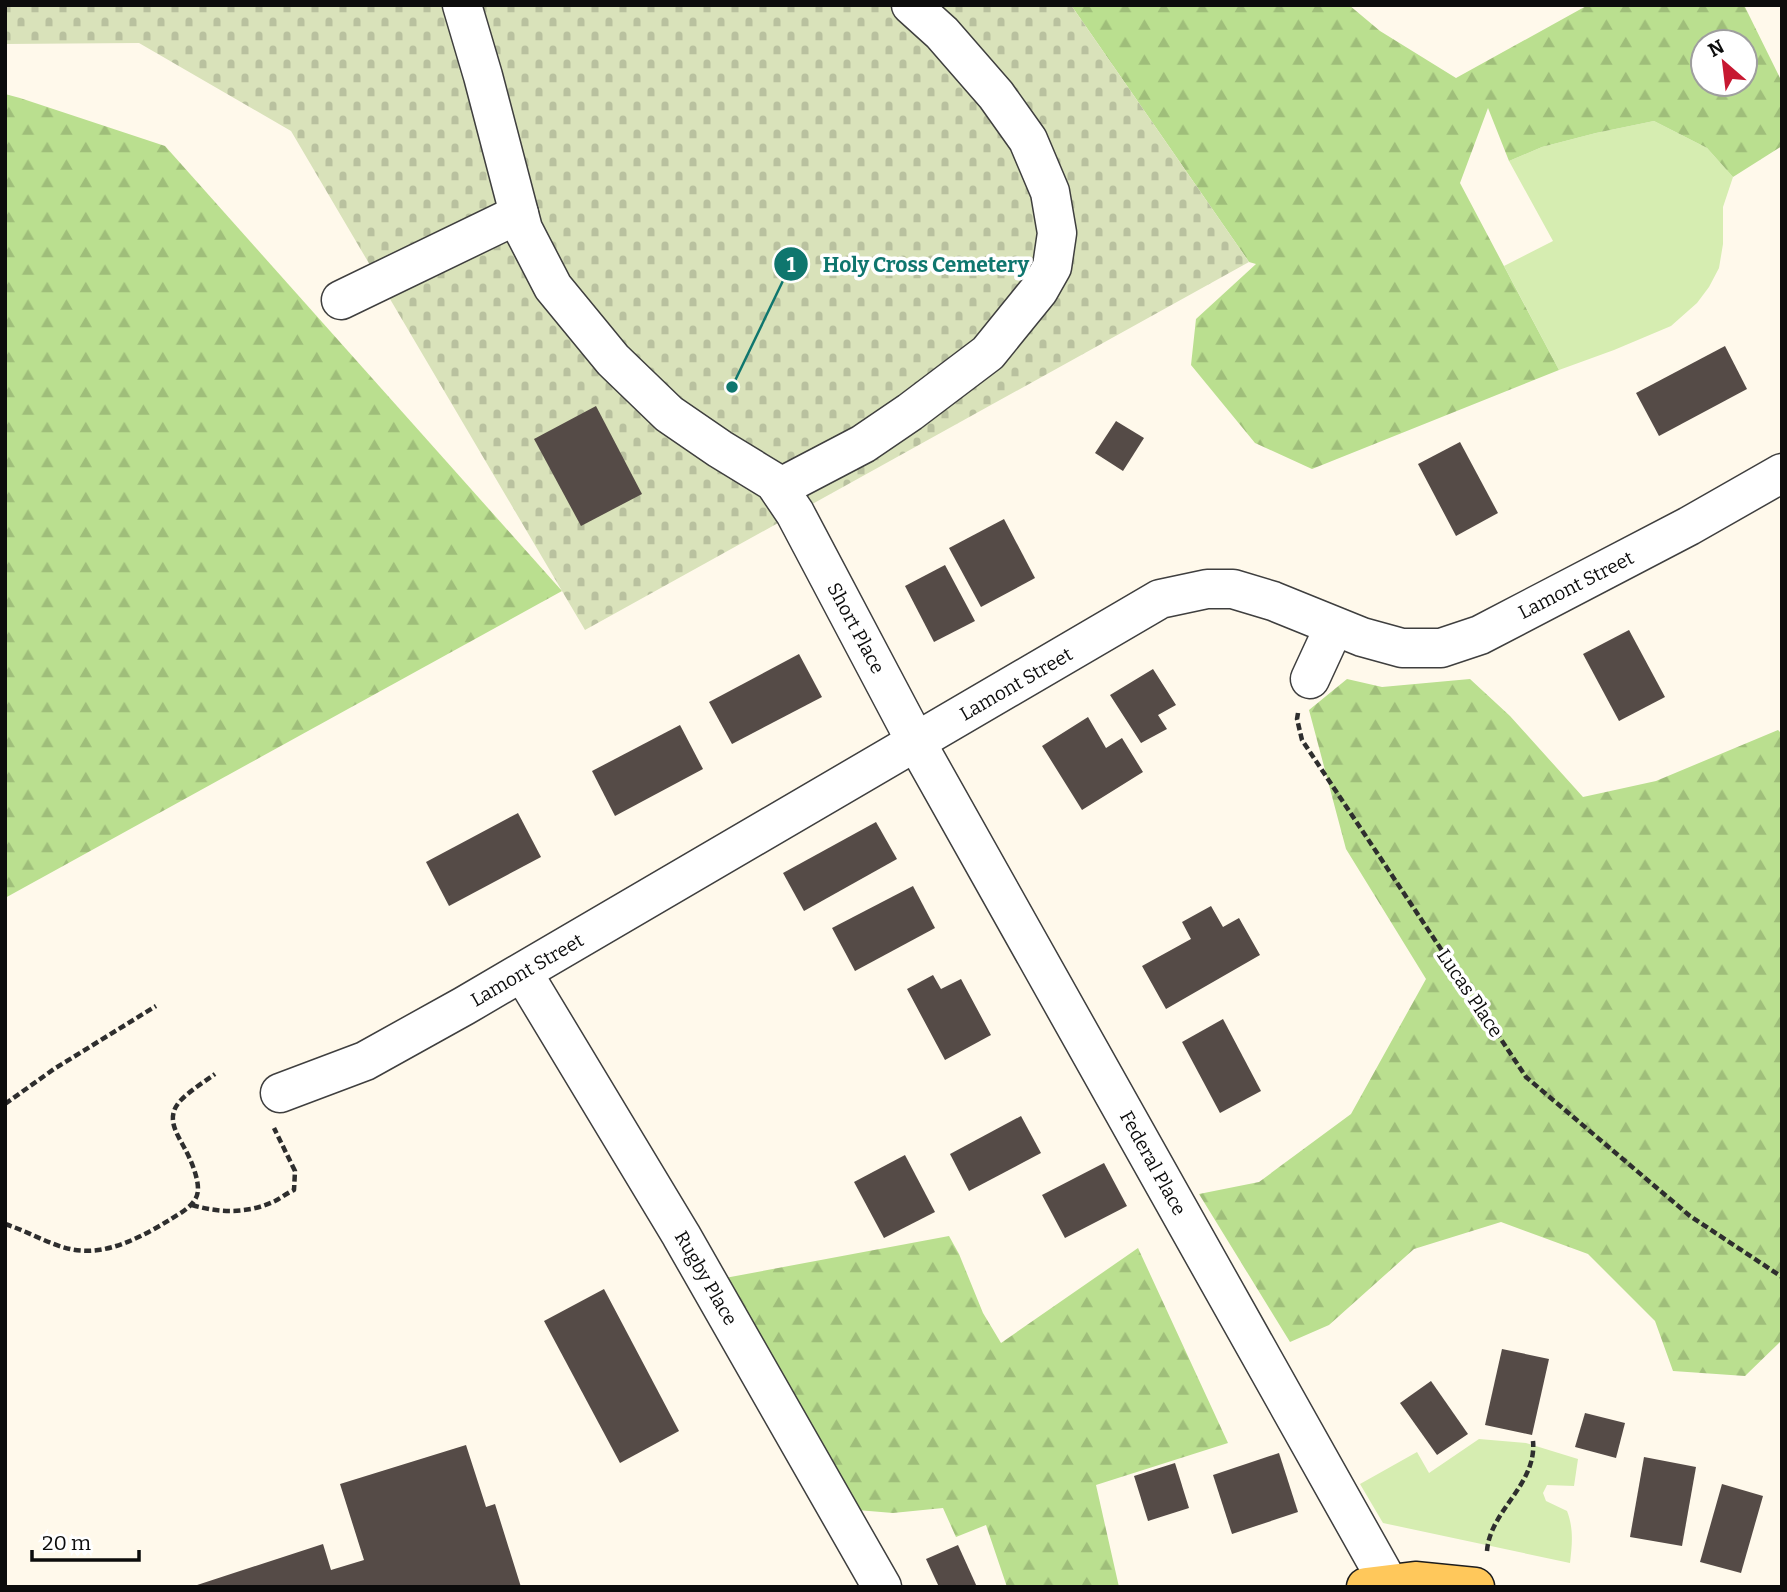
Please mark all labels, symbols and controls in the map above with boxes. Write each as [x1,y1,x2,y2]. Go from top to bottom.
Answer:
north arrow [1689,28,1759,98]
text: N [1704,35,1728,62]
callout: Holy Cross Cemetery [773,243,1043,285]
text: 1 [786,252,796,278]
text: Holy Cross Cemetery [823,252,1030,278]
street label: Lamont Street [1515,546,1637,624]
street label: Short Place [822,579,890,677]
street label: Lamont Street [956,642,1076,725]
street label: Lamont Street [467,928,587,1011]
street label: Lucas Place [1432,945,1508,1041]
street label: Federal Place [1115,1107,1191,1219]
street label: Rugby Place [670,1227,742,1329]
scale bar [32,1518,138,1562]
text: 20 m [42,1530,91,1556]

